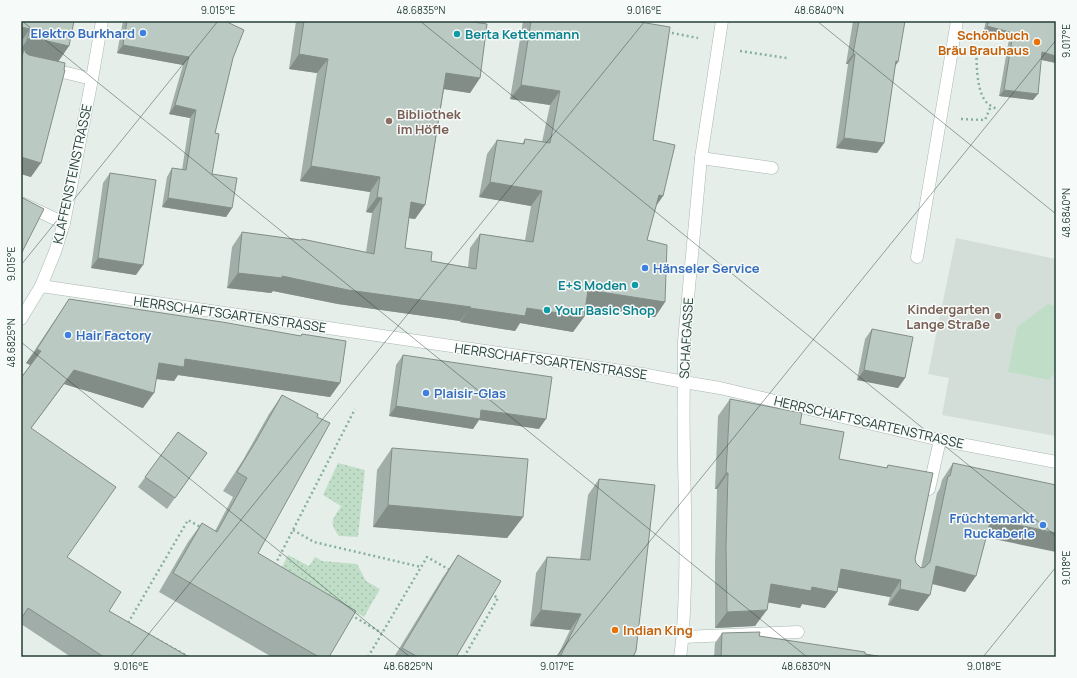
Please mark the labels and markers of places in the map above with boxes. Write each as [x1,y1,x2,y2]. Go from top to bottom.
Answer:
place label: Elektro Burkhard [30,24,135,42]
place label: Berta Kettenmann [465,25,579,43]
place label: Schönbuch Bräu Brauhaus [938,26,1029,59]
marker: Elektro Burkhard [138,28,148,38]
marker: Berta Kettenmann [452,29,462,39]
marker: Schönbuch Bräu Brauhaus [1032,37,1042,47]
place label: Bibliothek im Höfle [397,105,462,138]
marker: Bibliothek im Höfle [384,116,394,126]
place label: Hänseler Service [653,259,760,277]
marker: Hänseler Service [640,263,650,273]
place label: E+S Moden [558,276,627,294]
marker: E+S Moden [630,280,640,290]
place label: Kindergarten Lange Straße [906,300,990,333]
place label: Your Basic Shop [555,301,655,319]
marker: Your Basic Shop [542,305,552,315]
marker: Kindergarten Lange Straße [993,311,1003,321]
place label: Hair Factory [76,326,152,344]
marker: Hair Factory [63,330,73,340]
place label: Plaisir-Glas [434,384,506,402]
marker: Plaisir-Glas [421,388,431,398]
place label: Früchtemarkt Ruckaberle [949,509,1035,542]
marker: Früchtemarkt Ruckaberle [1038,520,1048,530]
place label: Indian King [623,621,693,639]
marker: Indian King [610,625,620,635]

